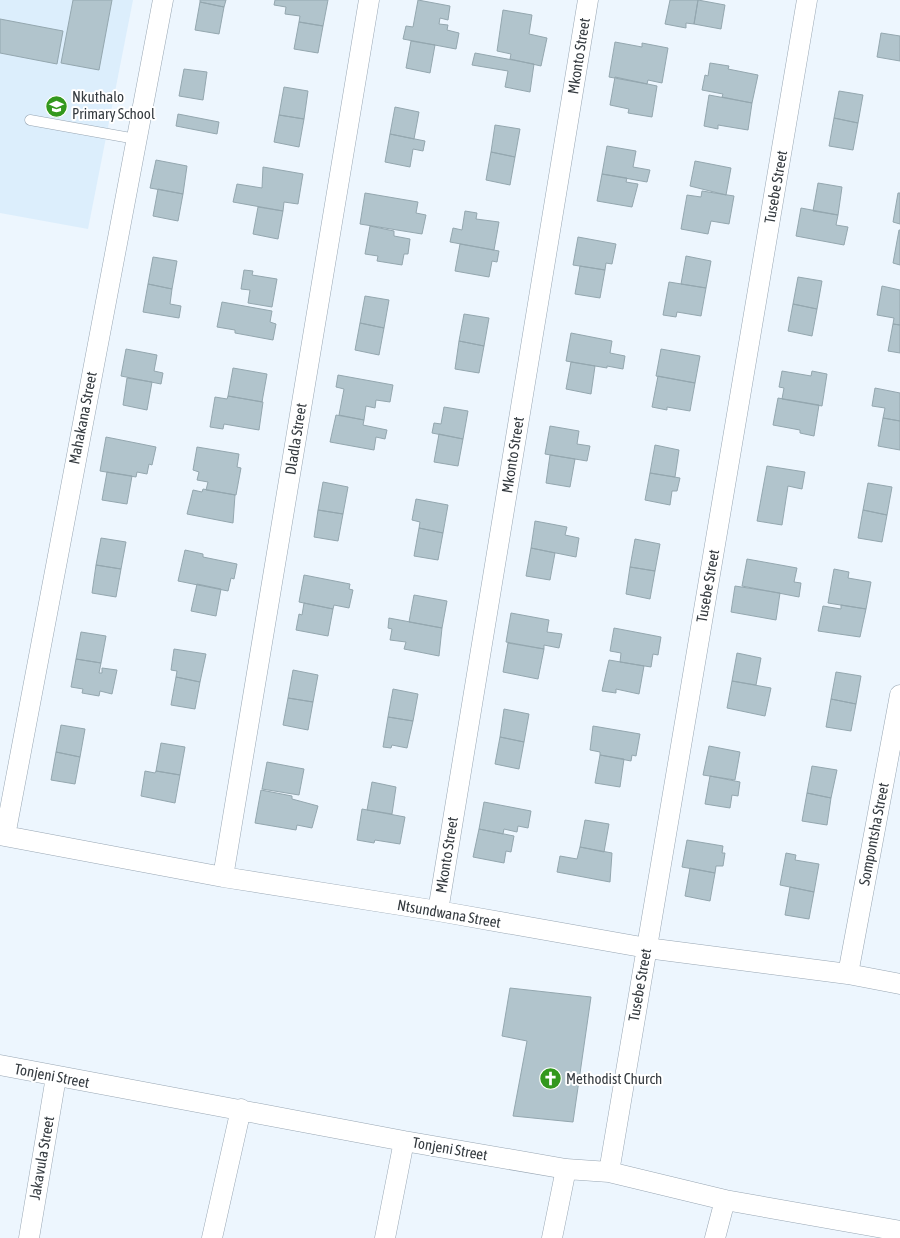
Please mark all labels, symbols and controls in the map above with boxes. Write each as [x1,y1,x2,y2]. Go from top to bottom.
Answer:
street label: Mkonto Street [564,17,593,95]
place label: Nkuthalo Primary School [72,88,155,122]
school or university icon: Nkuthalo Primary School [44,94,68,118]
street label: Tusebe Street [761,149,790,225]
street label: Mahakana Street [65,370,100,466]
street label: Dladla Street [281,402,310,476]
street label: Mkonto Street [498,416,527,494]
street label: Tusebe Street [693,548,722,624]
street label: Sompontsha Street [855,781,892,887]
street label: Mkonto Street [432,816,461,894]
street label: Ntsundwana Street [396,896,502,931]
street label: Tusebe Street [625,947,654,1023]
street label: Tonjeni Street [13,1060,91,1091]
church icon: Methodist Church [538,1067,562,1091]
place label: Methodist Church [566,1070,662,1087]
street label: Jakavula Street [26,1115,57,1201]
street label: Tonjeni Street [411,1134,489,1163]

